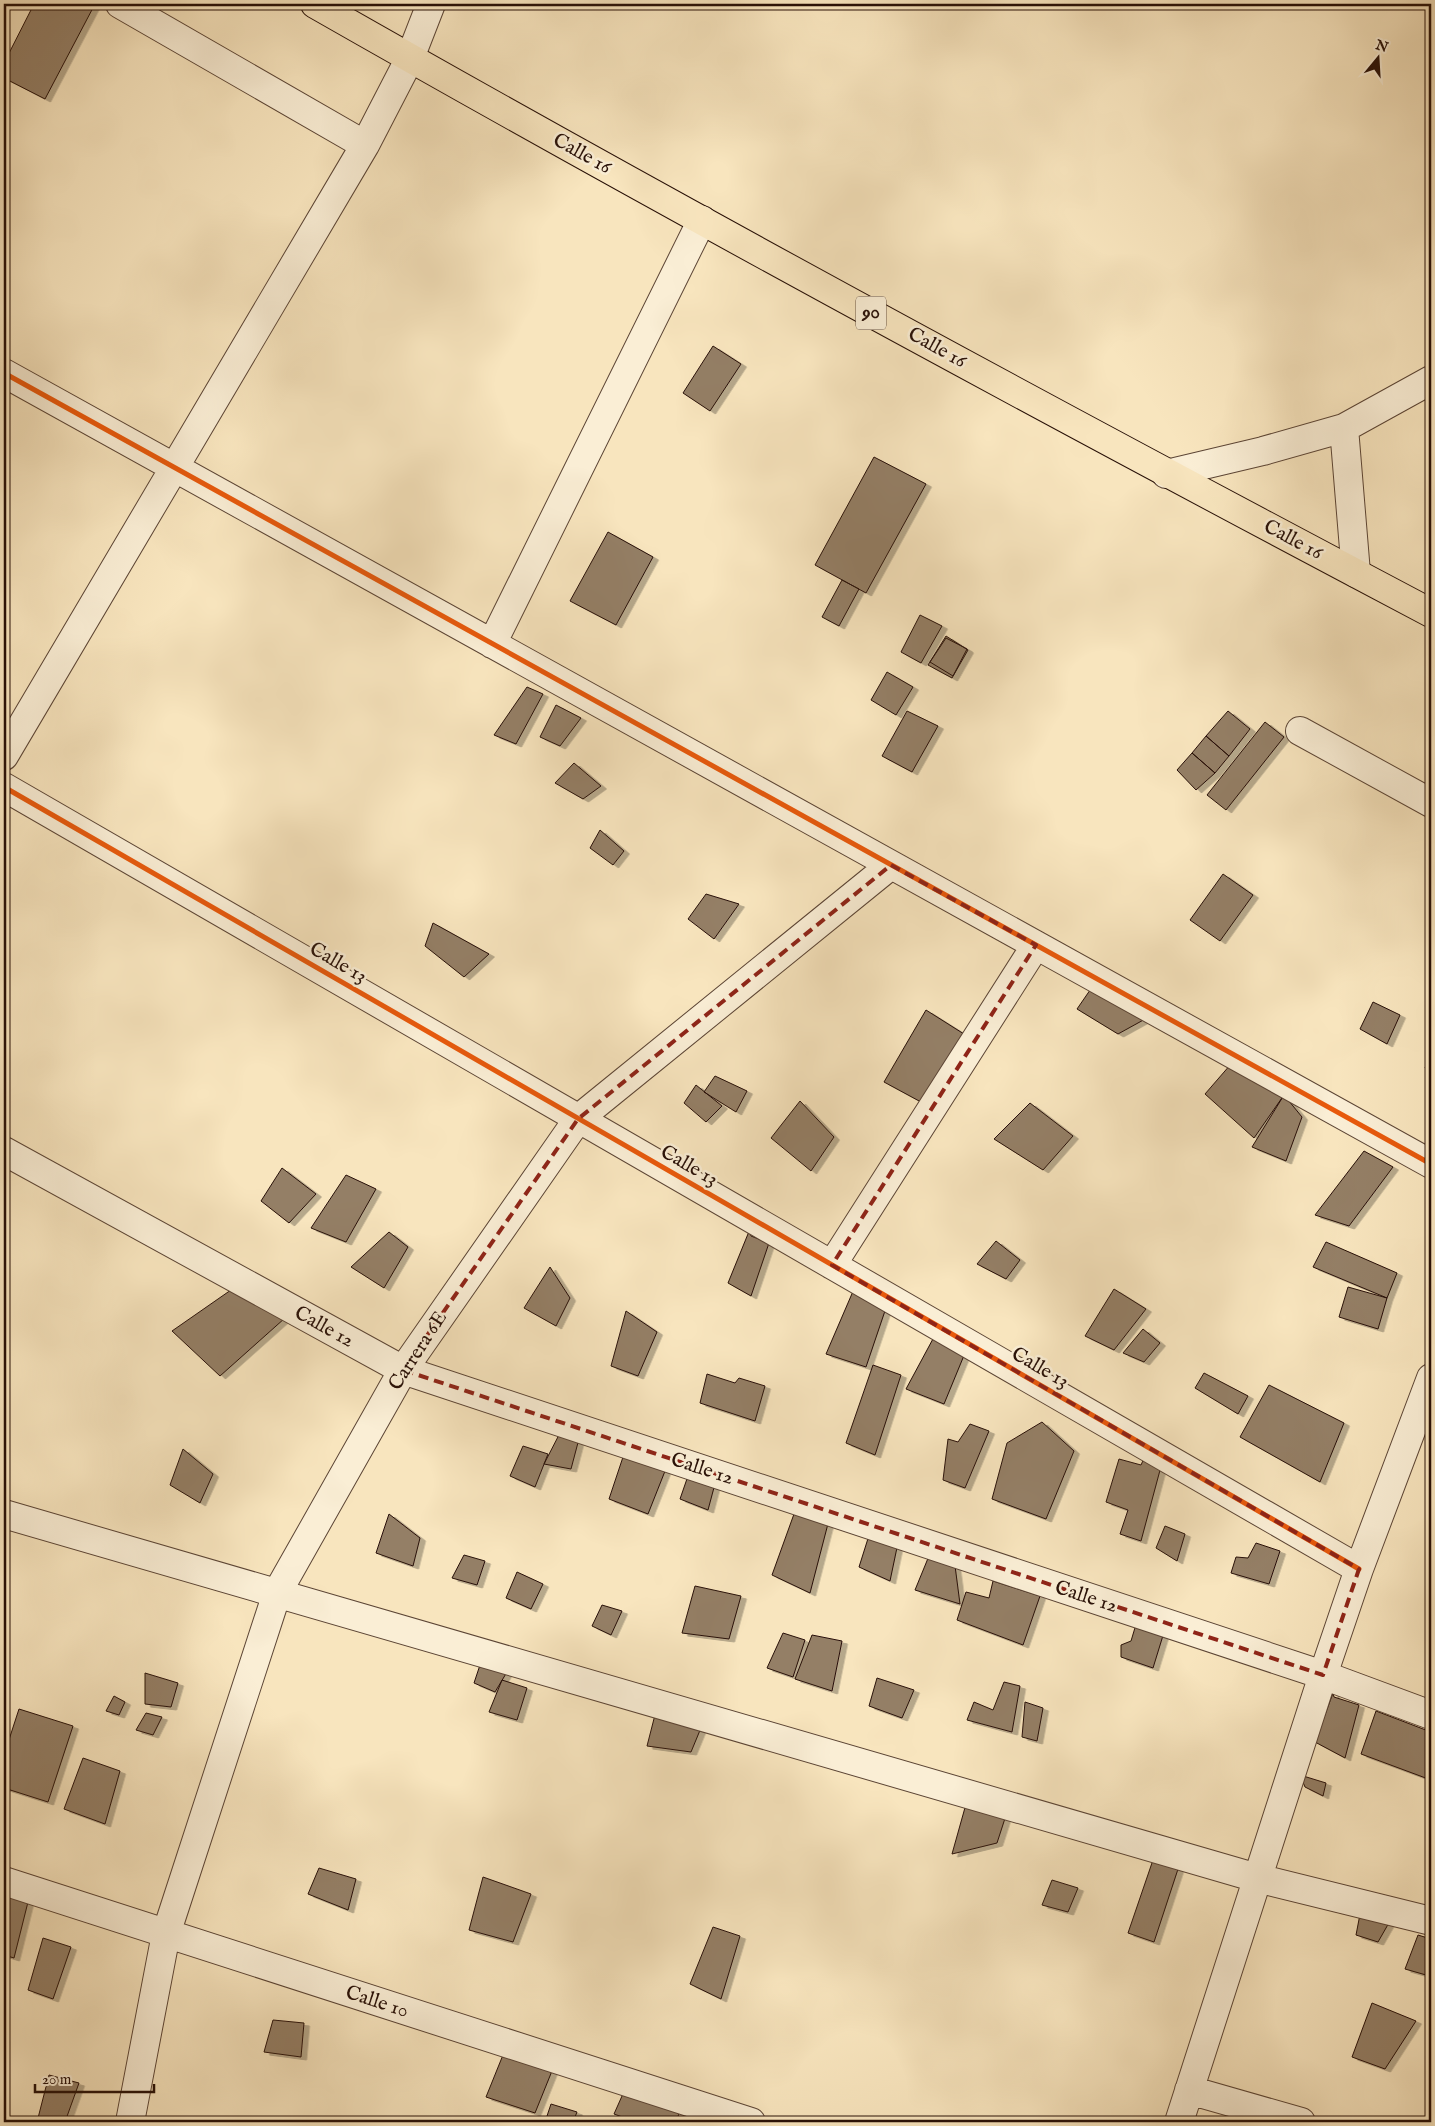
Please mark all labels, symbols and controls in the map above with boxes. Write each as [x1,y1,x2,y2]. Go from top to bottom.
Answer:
north arrow [1352,32,1402,82]
text: N [1372,36,1390,57]
street label: Calle 16 [548,128,616,181]
road number: 90 [856,296,886,330]
street label: Calle 16 [903,322,971,375]
street label: Calle 16 [1259,514,1327,566]
street label: Calle 13 [305,937,371,989]
street label: Calle 13 [656,1140,722,1192]
street label: Calle 12 [290,1301,358,1353]
street label: Carrera 6E [383,1307,453,1395]
street label: Calle 13 [1007,1342,1073,1394]
street label: Calle 12 [668,1447,736,1491]
street label: Calle 12 [1052,1575,1120,1619]
street label: Calle 10 [342,1980,412,2024]
scale bar [35,2061,154,2093]
text: 20 m [42,2070,72,2089]

